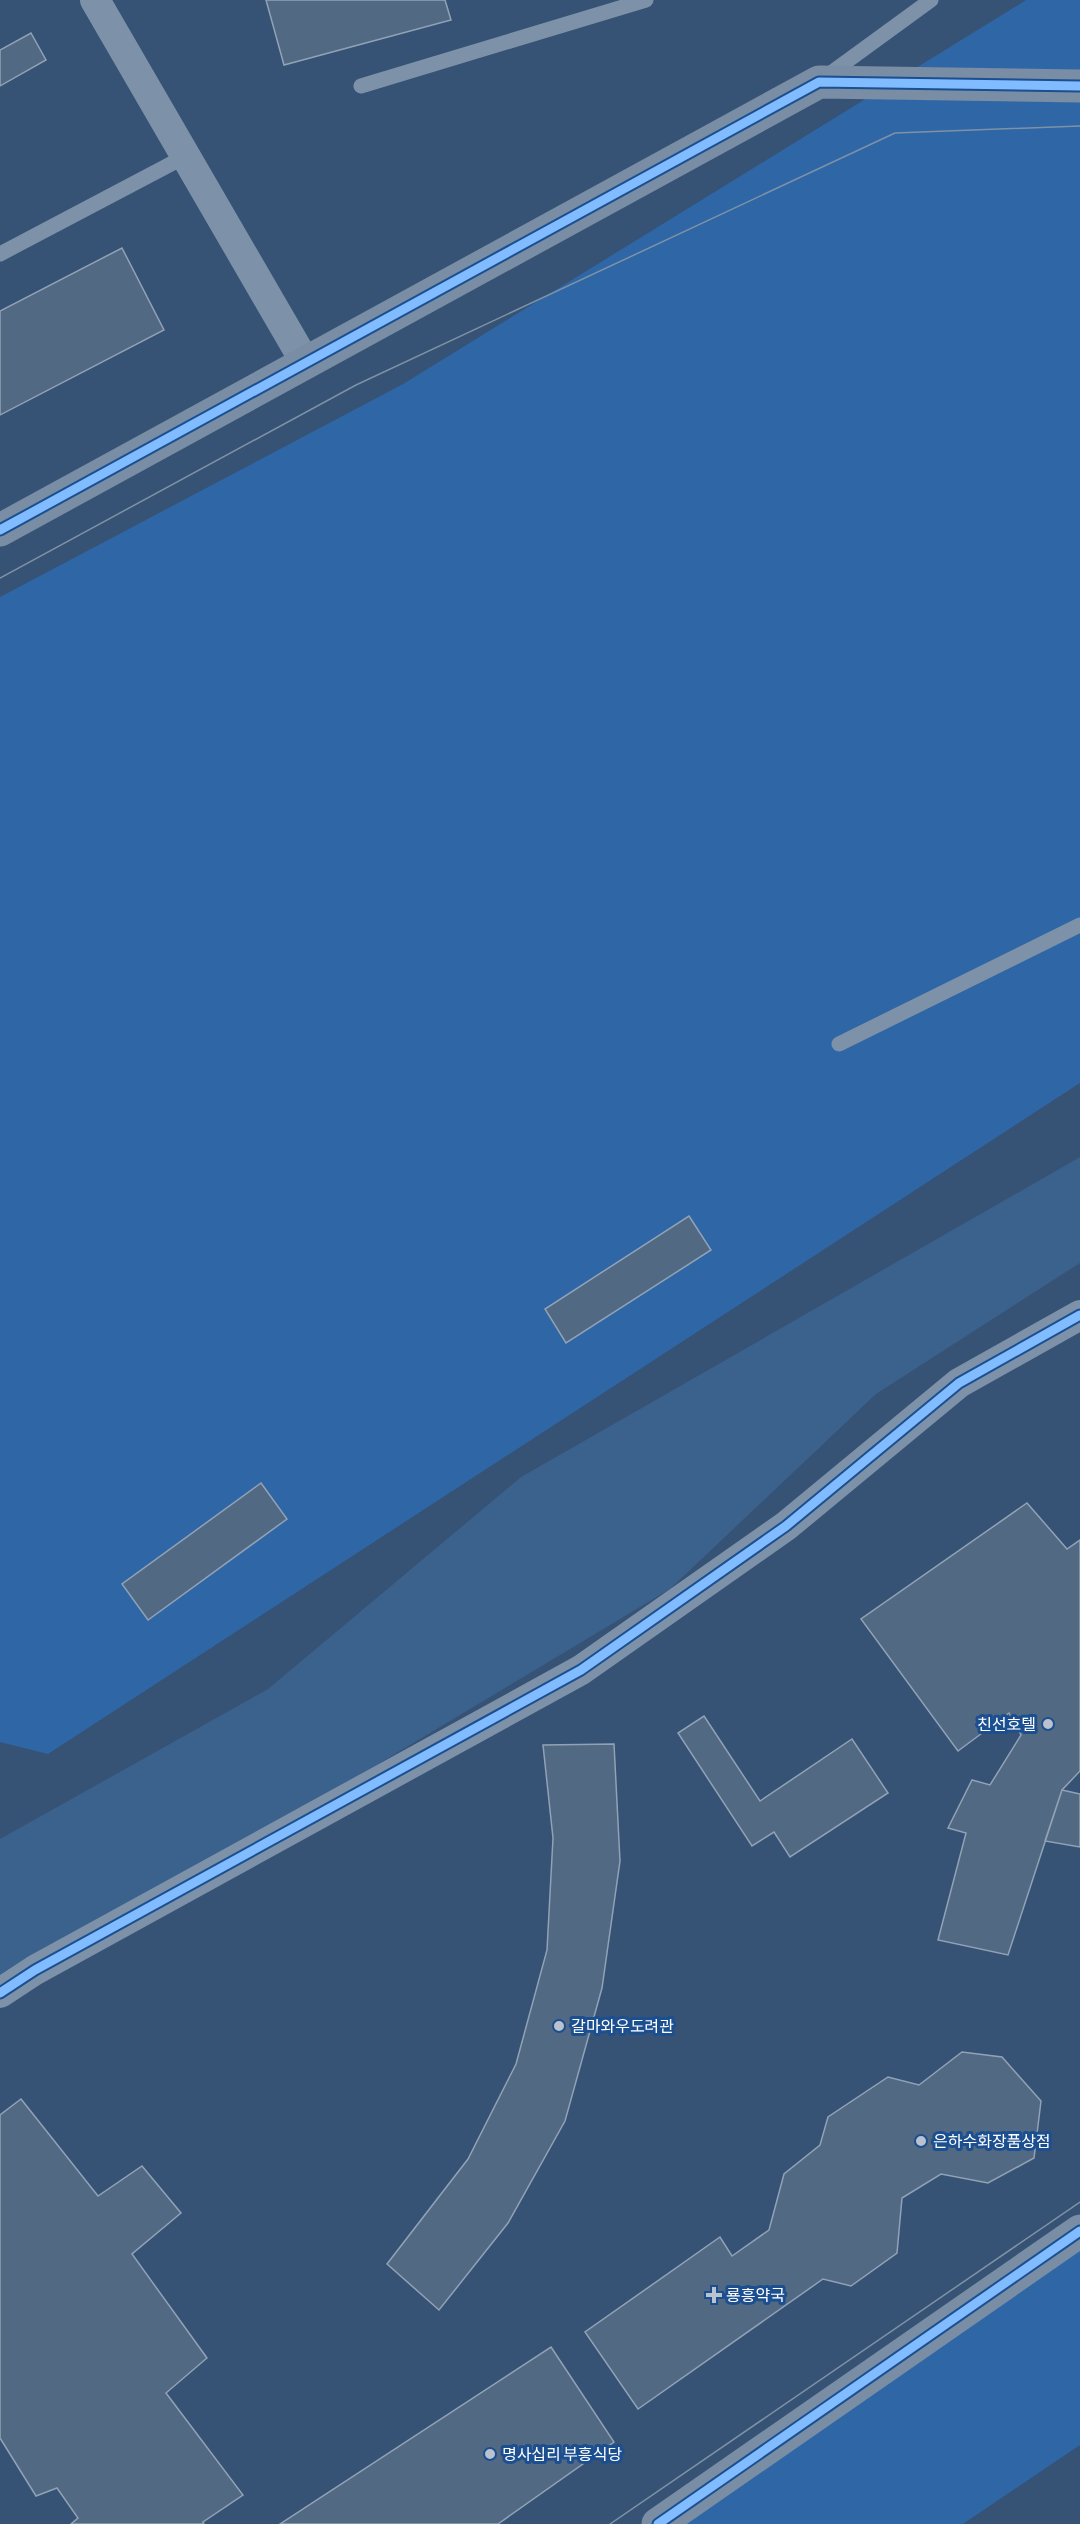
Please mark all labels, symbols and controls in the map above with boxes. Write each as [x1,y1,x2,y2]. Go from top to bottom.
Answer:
place label: 친선호텔 [977,1715,1036,1733]
marker: 친선호텔 [1041,1717,1055,1731]
place label: 갈마와우도려관 [571,2017,674,2035]
marker: 갈마와우도려관 [552,2019,566,2033]
place label: 은하수화장품상점 [933,2132,1051,2150]
marker: 은하수화장품상점 [914,2134,928,2148]
place label: 룡흥약국 [726,2286,785,2304]
marker: 룡흥약국 [707,2288,721,2302]
place label: 명사십리 부흥식당 [502,2445,622,2463]
marker: 명사십리 부흥식당 [483,2447,497,2461]

